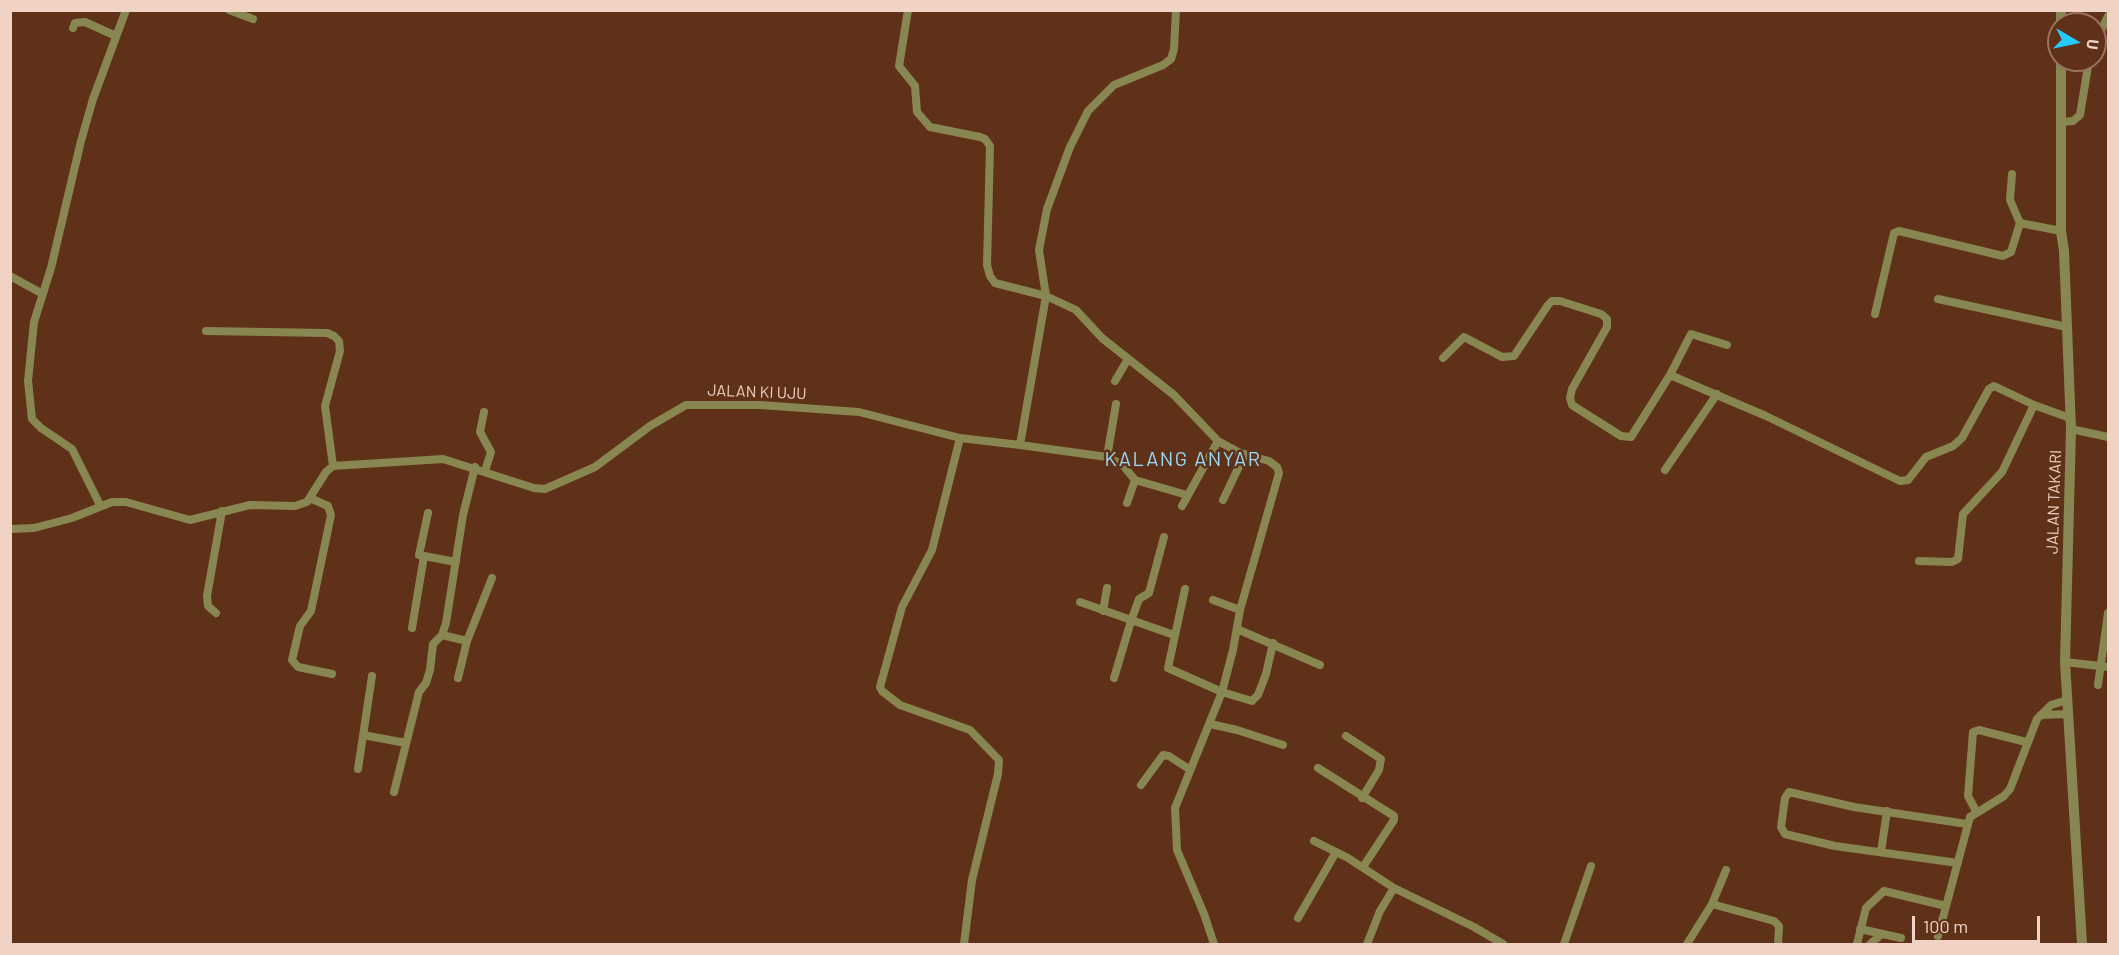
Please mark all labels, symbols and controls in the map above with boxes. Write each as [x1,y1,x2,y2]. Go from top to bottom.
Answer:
north arrow [2047,12,2107,72]
text: U [2083,38,2103,51]
street label: JALAN KI UJU [707,381,807,403]
district label: KALANG ANYAR [1105,447,1261,471]
street label: JALAN TAKARI [2043,450,2065,554]
scale bar [1915,904,2042,942]
text: 100 m [1923,915,1968,937]

